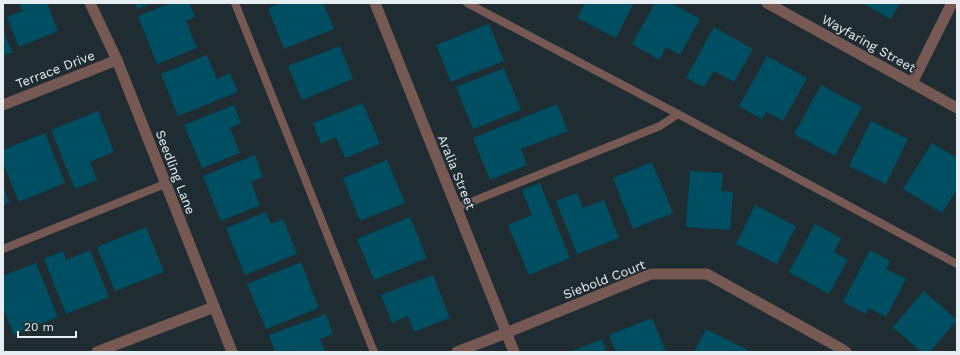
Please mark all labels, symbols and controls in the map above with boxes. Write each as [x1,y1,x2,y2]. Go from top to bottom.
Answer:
street label: Wayfaring Street [819,11,919,76]
street label: Terrace Drive [14,48,97,91]
street label: Seedling Lane [153,128,198,216]
street label: Aralia Street [435,133,479,212]
street label: Siebold Court [561,257,648,302]
scale bar [18,313,76,339]
text: 20 m [24,320,54,334]

